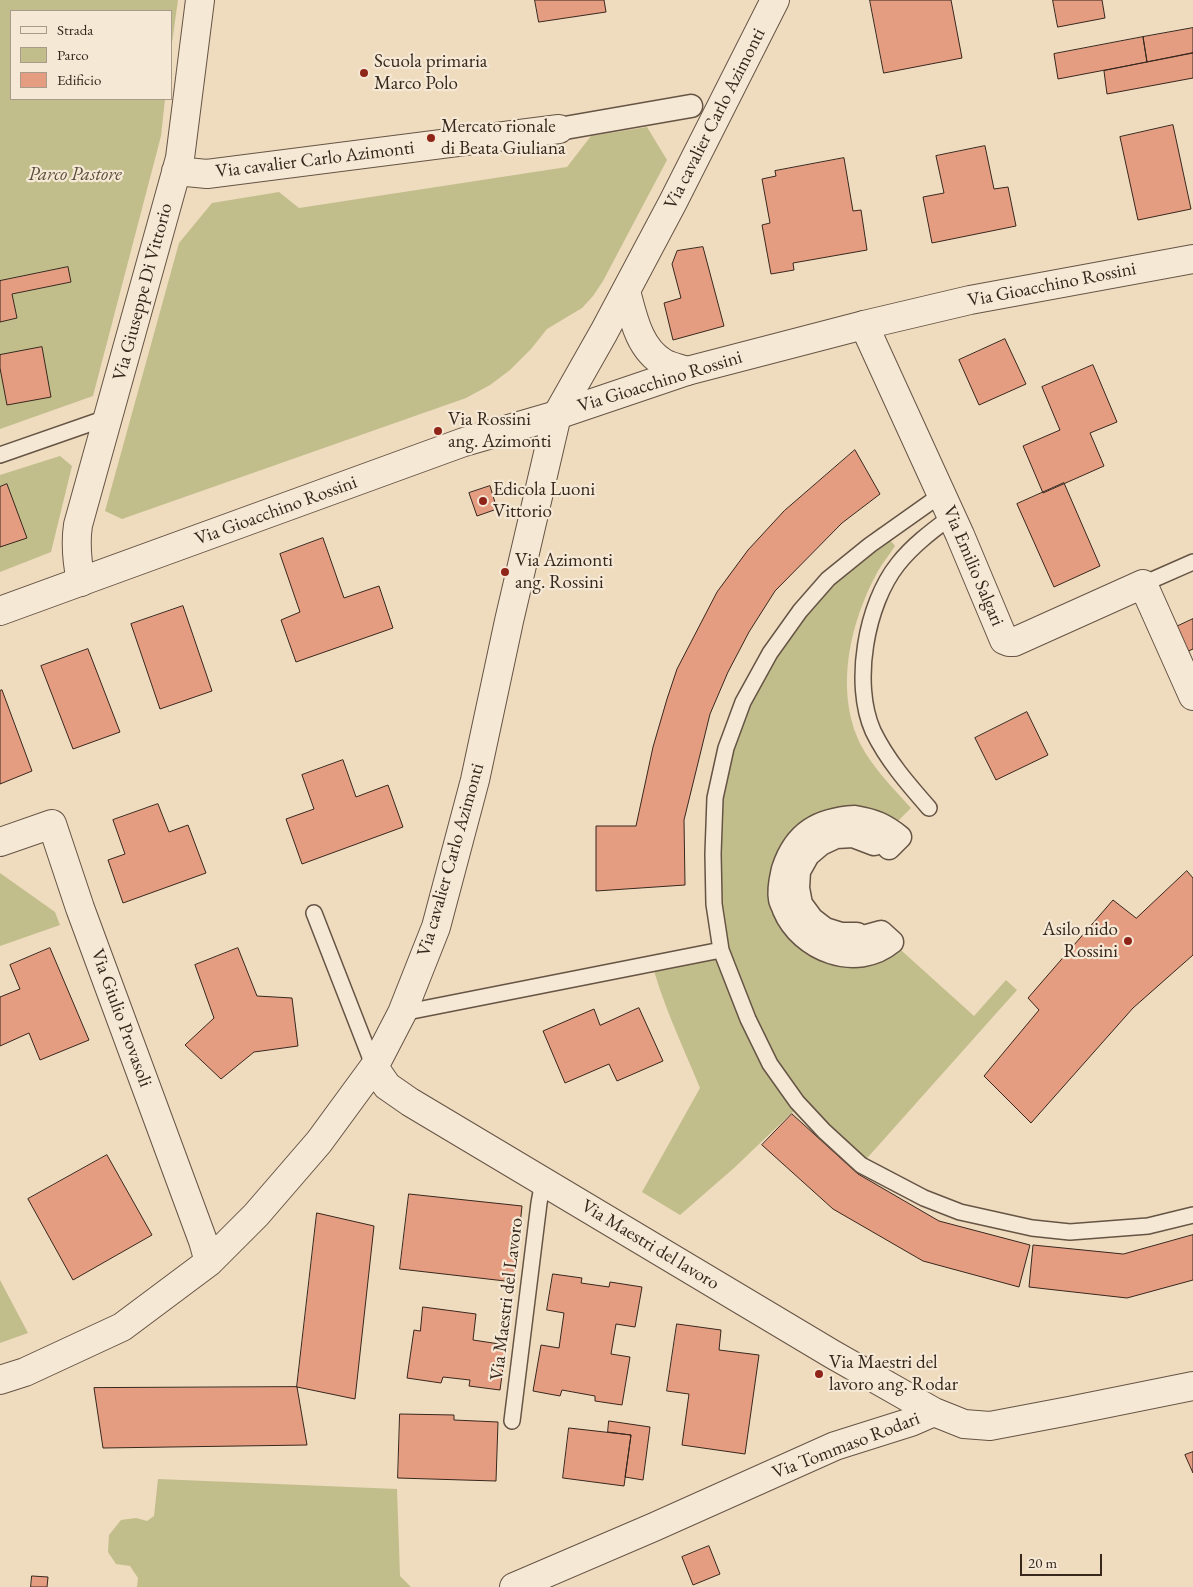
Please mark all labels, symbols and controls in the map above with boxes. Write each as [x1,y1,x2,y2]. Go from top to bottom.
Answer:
legend [10,10,172,100]
text: Strada [57,20,93,39]
street label: Via cavalier Carlo Azimonti [659,25,771,213]
text: Parco [57,45,89,64]
place label: Scuola primaria Marco Polo [374,51,487,95]
marker: Scuola primaria Marco Polo [358,67,370,79]
text: Edificio [57,70,101,89]
place label: Mercato rionale di Beata Giuliana [441,116,565,160]
marker: Mercato rionale di Beata Giuliana [425,132,437,144]
street label: Via cavalier Carlo Azimonti [214,136,416,184]
park label: Parco Pastore [28,164,122,186]
street label: Via Giuseppe Di Vittorio [108,201,178,383]
street label: Via Gioacchino Rossini [966,258,1138,312]
street label: Via Gioacchino Rossini [575,346,745,418]
place label: Via Rossini ang. Azimonti [448,409,551,453]
marker: Via Rossini ang. Azimonti [432,425,444,437]
street label: Via Gioacchino Rossini [192,471,360,551]
place label: Edicola Luoni Vittorio [493,479,595,523]
marker: Edicola Luoni Vittorio [477,495,489,507]
street label: Via Emilio Salgari [937,502,1009,630]
place label: Via Azimonti ang. Rossini [515,550,613,594]
marker: Via Azimonti ang. Rossini [499,566,511,578]
street label: Via cavalier Carlo Azimonti [412,761,490,959]
place label: Asilo nido Rossini [1043,919,1118,963]
marker: Asilo nido Rossini [1122,935,1134,947]
street label: Via Giulio Provasoli [85,946,157,1090]
street label: Via Maestri del lavoro [577,1195,723,1295]
street label: Via Maestri del Lavoro [486,1216,528,1382]
place label: Via Maestri del lavoro ang. Rodar [829,1352,958,1396]
marker: Via Maestri del lavoro ang. Rodar [813,1368,825,1380]
street label: Via Tommaso Rodari [769,1407,923,1485]
scale bar [1023,1544,1106,1576]
text: 20 m [1028,1553,1057,1572]

